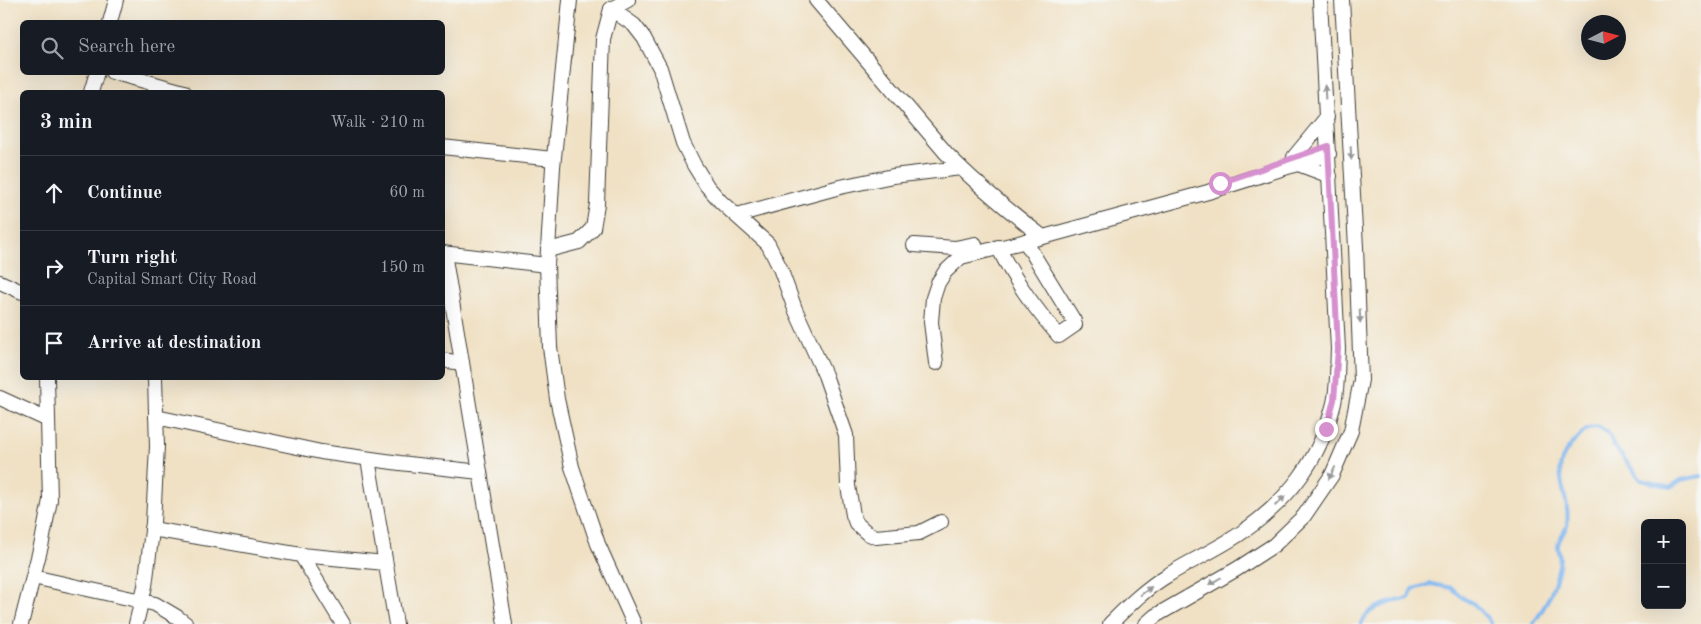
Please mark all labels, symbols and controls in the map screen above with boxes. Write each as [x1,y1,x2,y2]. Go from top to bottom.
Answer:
north arrow [1581,15,1626,60]
search box [20,20,445,75]
icon: search [38,34,66,62]
text: Search here [78,38,175,57]
one-way arrow [1321,84,1329,100]
text: 3 min [40,112,93,133]
text: Walk · 210 m [330,115,425,131]
one-way arrow [1347,146,1355,162]
route start [1209,172,1232,195]
icon: ahead [40,179,68,207]
text: Continue [87,184,162,203]
text: 60 m [389,185,425,201]
text: Turn right [87,249,177,268]
icon: right [40,254,68,282]
text: 150 m [380,260,425,276]
text: Capital Smart City Road [87,272,257,288]
one-way arrow [1356,308,1364,324]
icon: arrive [40,329,68,357]
text: Arrive at destination [87,334,261,353]
route end [1315,418,1338,441]
one-way arrow [1328,466,1336,480]
one-way arrow [1274,495,1286,507]
map controls [1641,519,1686,609]
button: + [1641,519,1686,564]
button: − [1641,564,1686,609]
one-way arrow [1208,577,1221,586]
one-way arrow [1139,586,1152,597]

